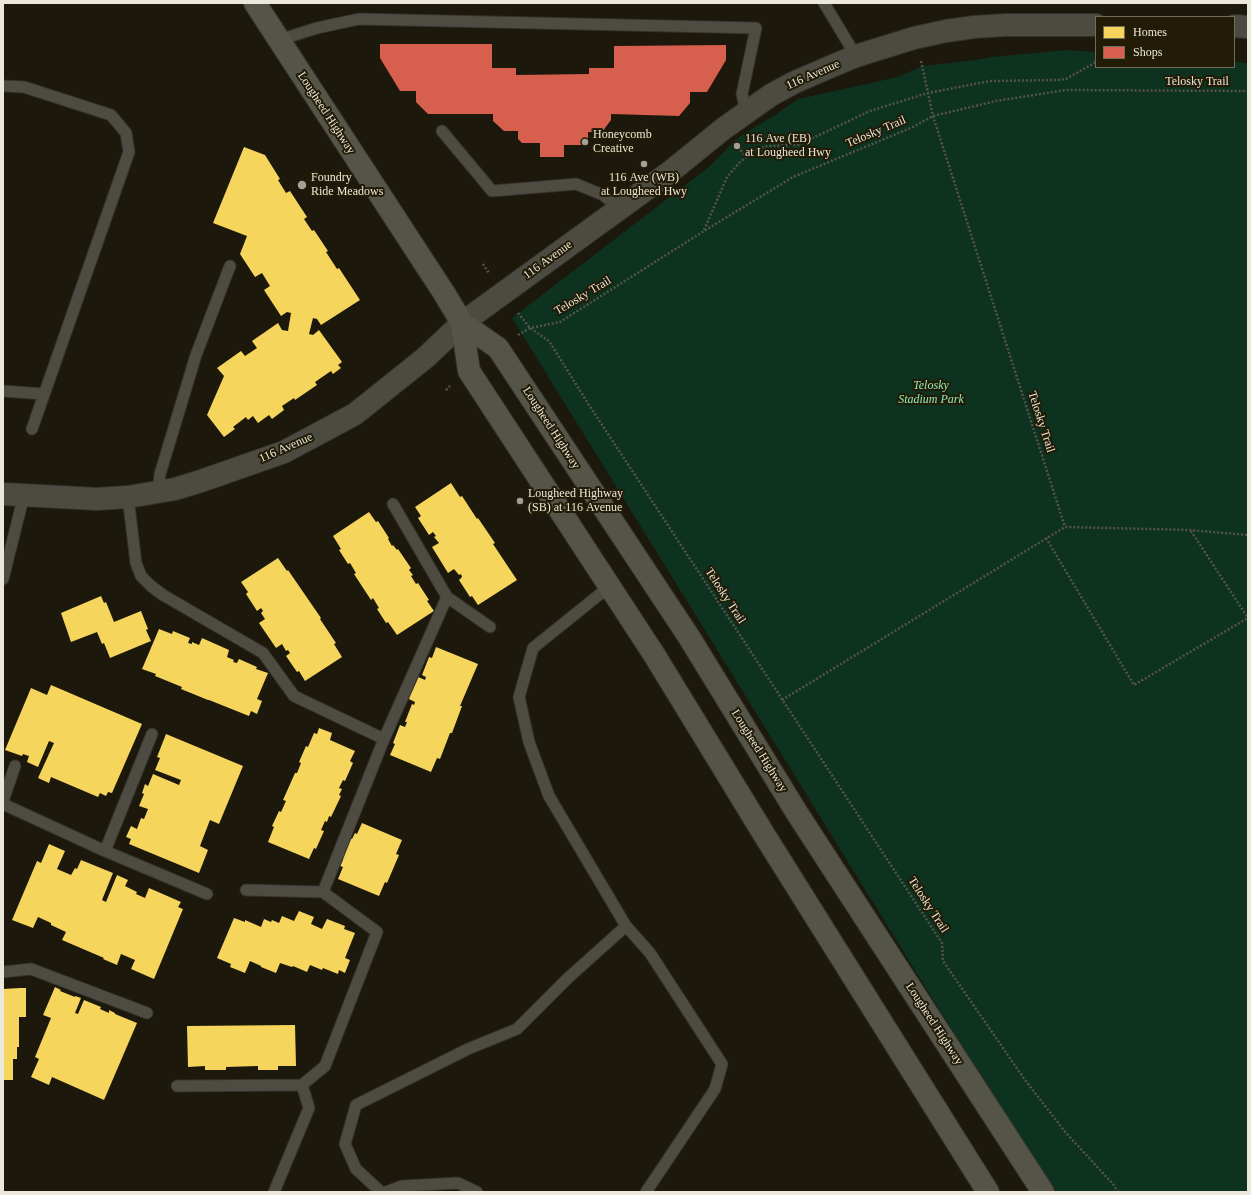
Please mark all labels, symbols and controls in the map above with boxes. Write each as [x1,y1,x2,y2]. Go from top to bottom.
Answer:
legend [1095,16,1235,68]
text: Homes [1133,25,1167,39]
text: Shops [1133,45,1162,59]
street label: 116 Avenue [784,57,842,93]
street label: Lougheed Highway [294,69,358,157]
street label: Telosky Trail [1165,75,1229,89]
street label: Telosky Trail [844,113,908,151]
place label: Honeycomb Creative [593,128,652,156]
place label: 116 Ave (EB) at Lougheed Hwy [745,132,831,160]
marker: Honeycomb Creative [580,137,590,147]
marker: 116 Ave (EB) at Lougheed Hwy [732,141,742,151]
marker: 116 Ave (WB) at Lougheed Hwy [639,159,649,169]
place label: Foundry Ride Meadows [311,171,383,199]
place label: 116 Ave (WB) at Lougheed Hwy [601,171,687,199]
marker: Foundry Ride Meadows [296,179,308,191]
street label: 116 Avenue [521,237,575,283]
street label: Telosky Trail [552,273,614,319]
park label: Telosky Stadium Park [898,379,964,407]
street label: Lougheed Highway [519,384,583,472]
street label: Telosky Trail [1024,389,1058,455]
street label: 116 Avenue [257,430,315,466]
place label: Lougheed Highway (SB) at 116 Avenue [528,487,623,515]
marker: Lougheed Highway (SB) at 116 Avenue [515,496,525,506]
street label: Telosky Trail [702,565,748,627]
street label: Lougheed Highway [728,707,790,795]
street label: Telosky Trail [905,874,951,936]
street label: Lougheed Highway [902,980,966,1068]

